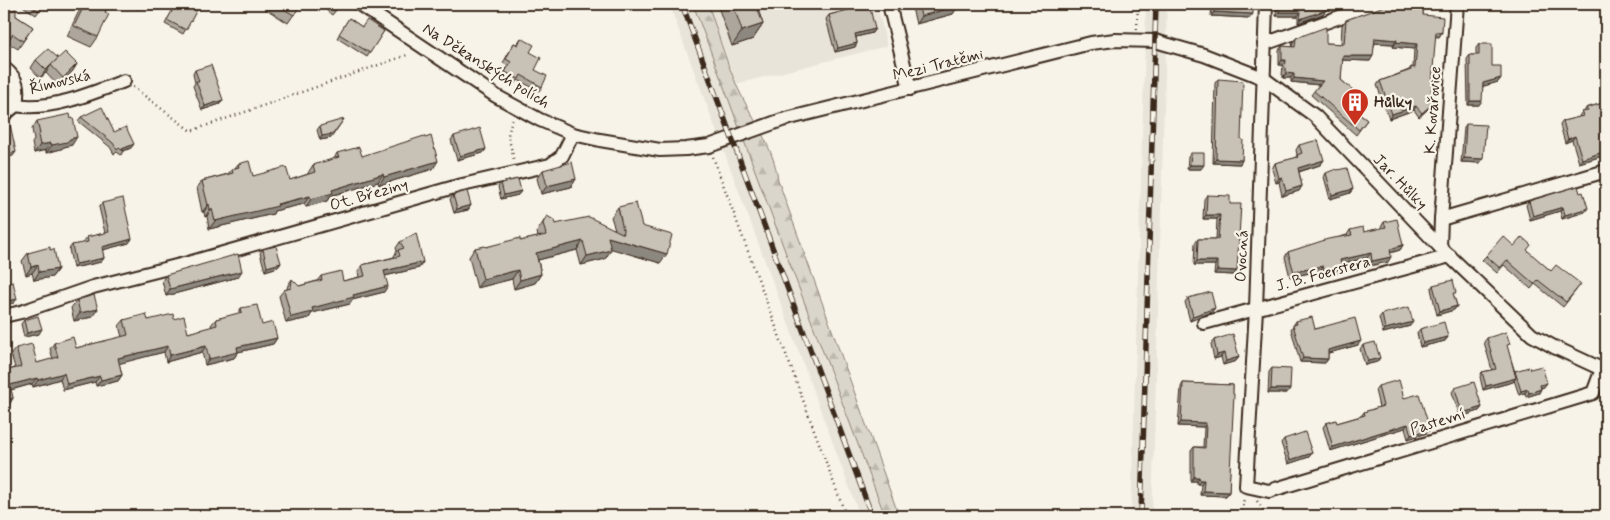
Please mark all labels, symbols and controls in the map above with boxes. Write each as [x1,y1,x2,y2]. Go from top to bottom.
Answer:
street label: Na Děkanských polích [418,18,554,114]
street label: Mezi Tratěmi [891,44,986,86]
street label: Římovská [27,65,93,99]
street label: K. Kovařovice [1419,65,1447,155]
building icon: Hůlky [1340,87,1370,126]
place label: Hůlky [1374,92,1412,113]
street label: Jar. Hůlky [1368,150,1432,214]
street label: Ot. Březiny [327,174,411,216]
street label: Ovocná [1231,230,1253,282]
street label: J. B. Foerstera [1273,251,1373,297]
street label: Pastevní [1408,404,1468,440]

